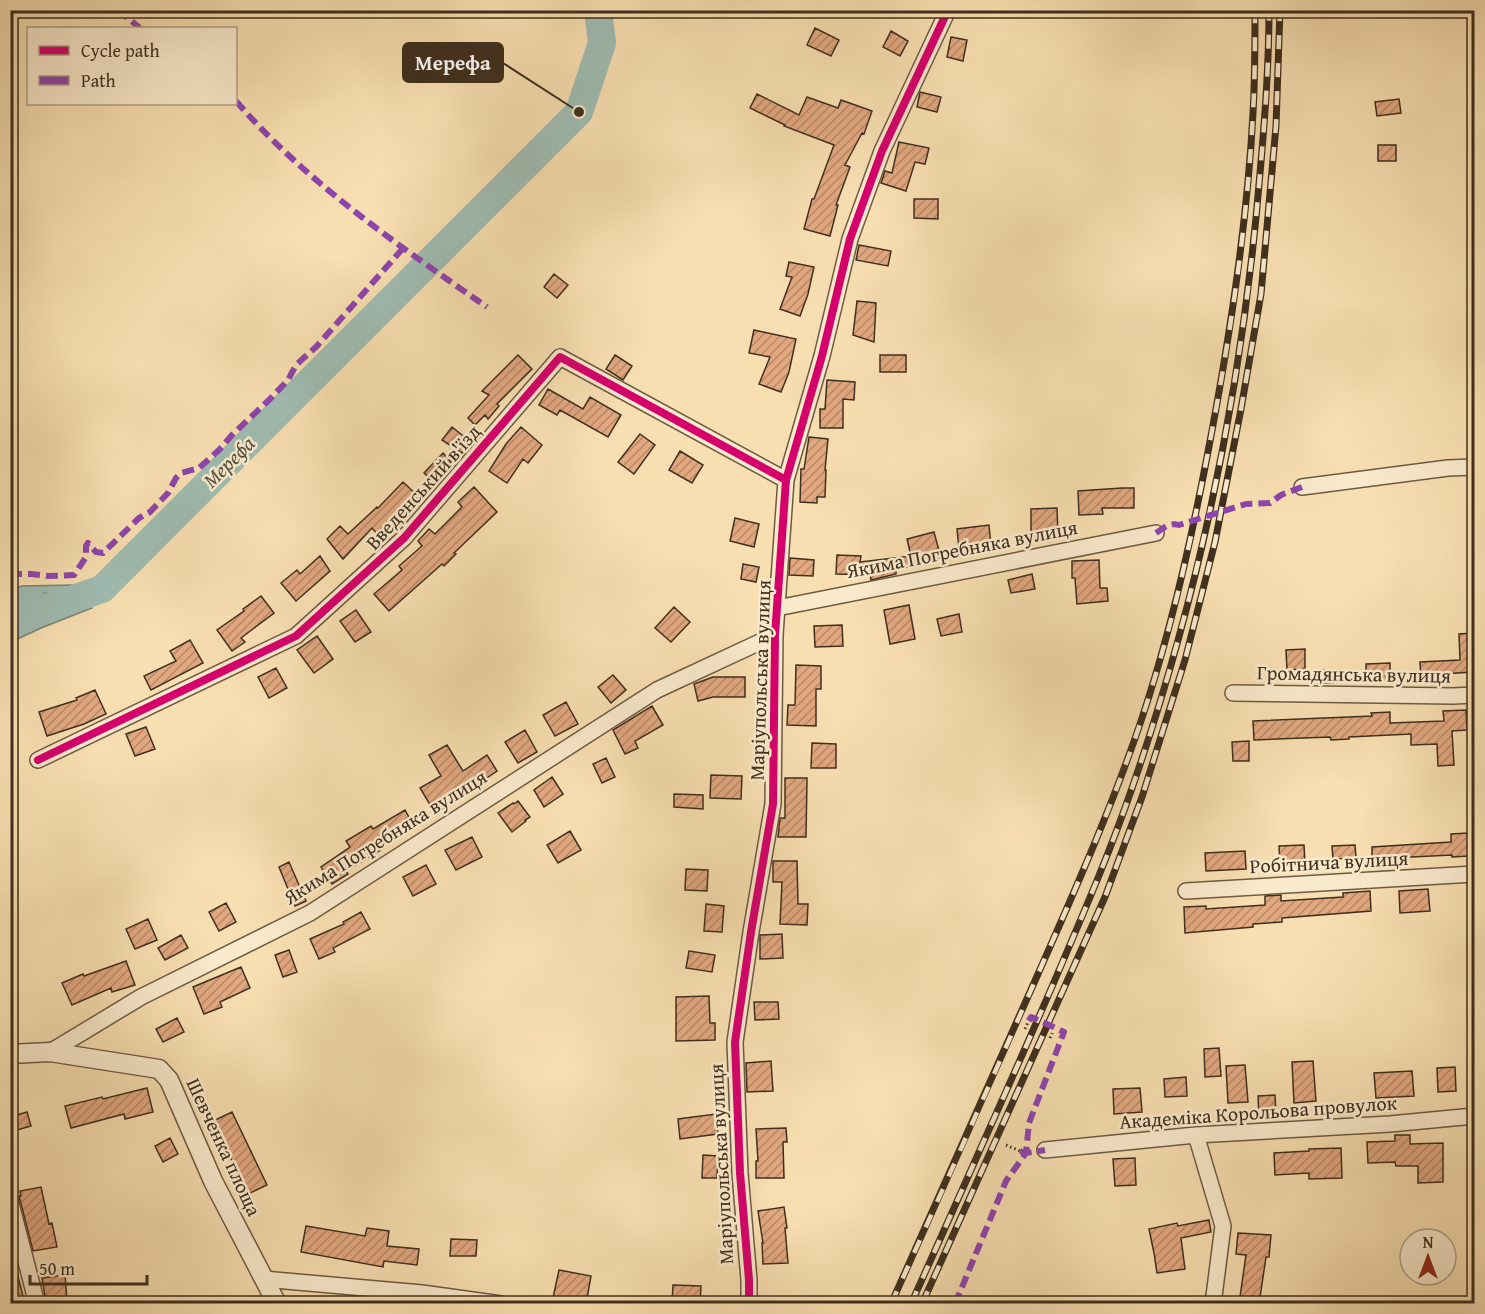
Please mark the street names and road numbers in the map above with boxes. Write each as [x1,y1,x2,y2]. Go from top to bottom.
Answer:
street label: Введенський в'їзд [358,417,487,556]
street label: Якима Погребняка вулиця [843,512,1080,585]
street label: Маріупольська вулиця [742,579,777,781]
street label: Громадянська вулиця [1257,657,1451,690]
street label: Якима Погребняка вулиця [277,762,492,912]
street label: Робітнича вулиця [1249,843,1409,880]
street label: Маріупольська вулиця [701,1063,740,1265]
street label: Шевченка площа [180,1073,269,1221]
street label: Академіка Корольова провулок [1118,1087,1398,1136]

